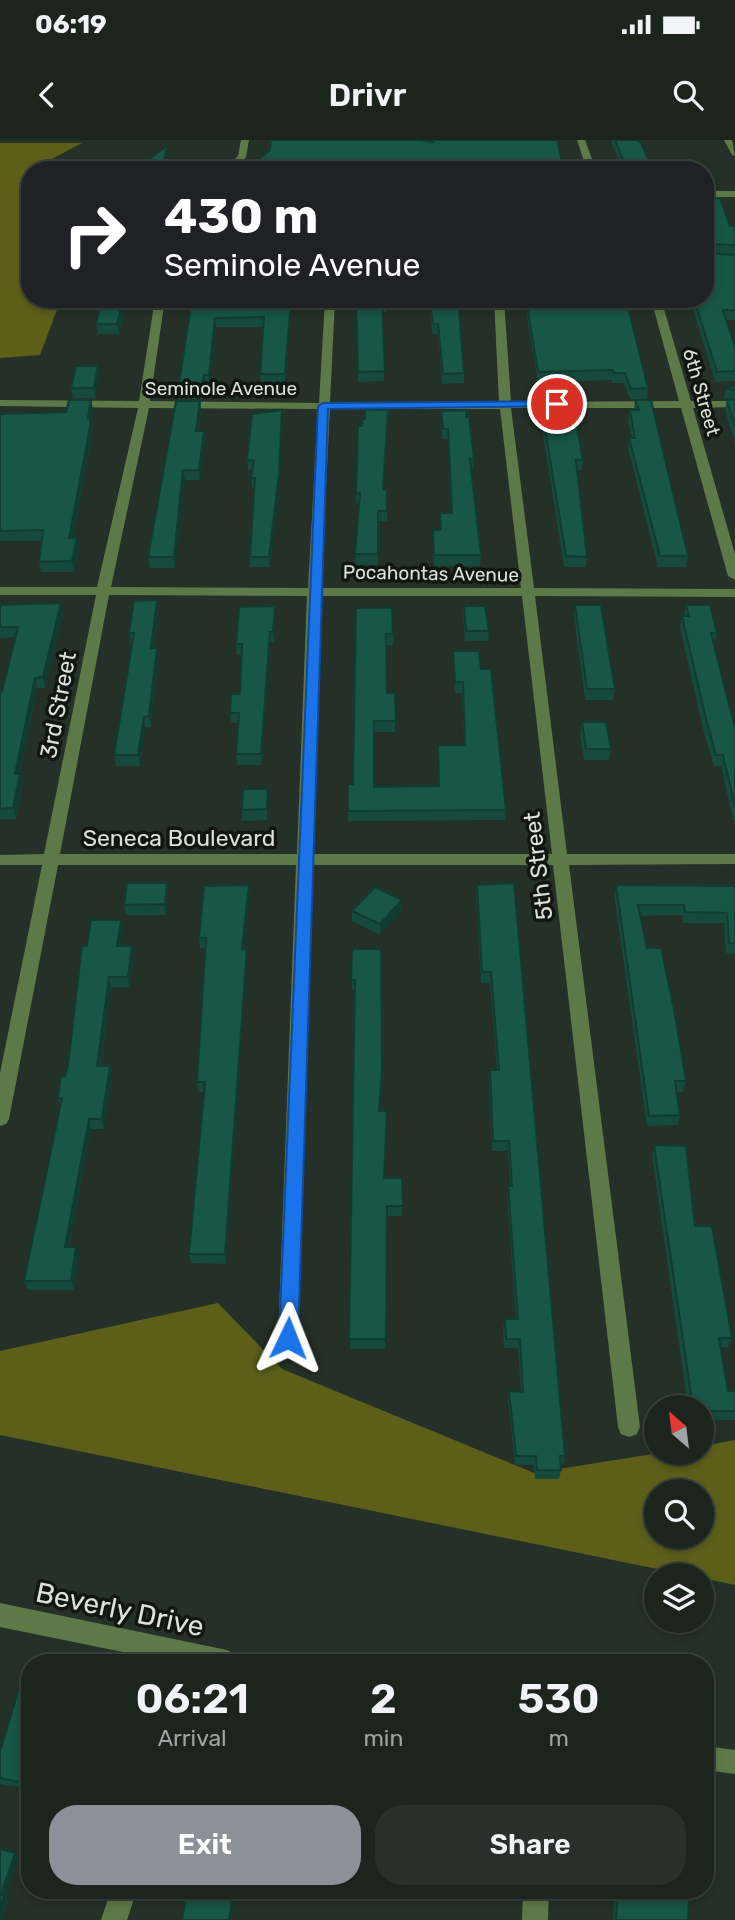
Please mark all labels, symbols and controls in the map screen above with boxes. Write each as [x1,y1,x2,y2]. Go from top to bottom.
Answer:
text: 06:19 [35,9,107,40]
icon: back [28,76,66,114]
text: Drivr [329,76,406,114]
icon: search [669,76,707,114]
text: 430 m [164,187,318,245]
icon: right [49,189,140,280]
text: Seminole Avenue [164,246,421,284]
street label: 6th Street [678,346,725,439]
pin [527,374,587,434]
street label: Seminole Avenue [145,377,297,400]
icon: arrive [538,385,576,423]
street label: Pocahontas Avenue [343,560,519,587]
street label: 3rd Street [34,649,82,761]
street label: 5th Street [517,810,559,922]
street label: Seneca Boulevard [83,824,275,852]
position arrow [251,1301,325,1375]
north arrow [644,1395,714,1465]
map controls [644,1395,714,1633]
button: search [644,1479,714,1549]
button: layers [644,1563,714,1633]
street label: Beverly Drive [33,1576,207,1643]
text: 06:21 [135,1674,249,1724]
text: 2 [370,1674,397,1724]
text: 530 [518,1674,600,1724]
text: Arrival [158,1724,227,1752]
text: min [363,1724,403,1752]
text: m [548,1724,569,1752]
button: Exit [49,1805,361,1885]
button: Share [375,1805,686,1885]

